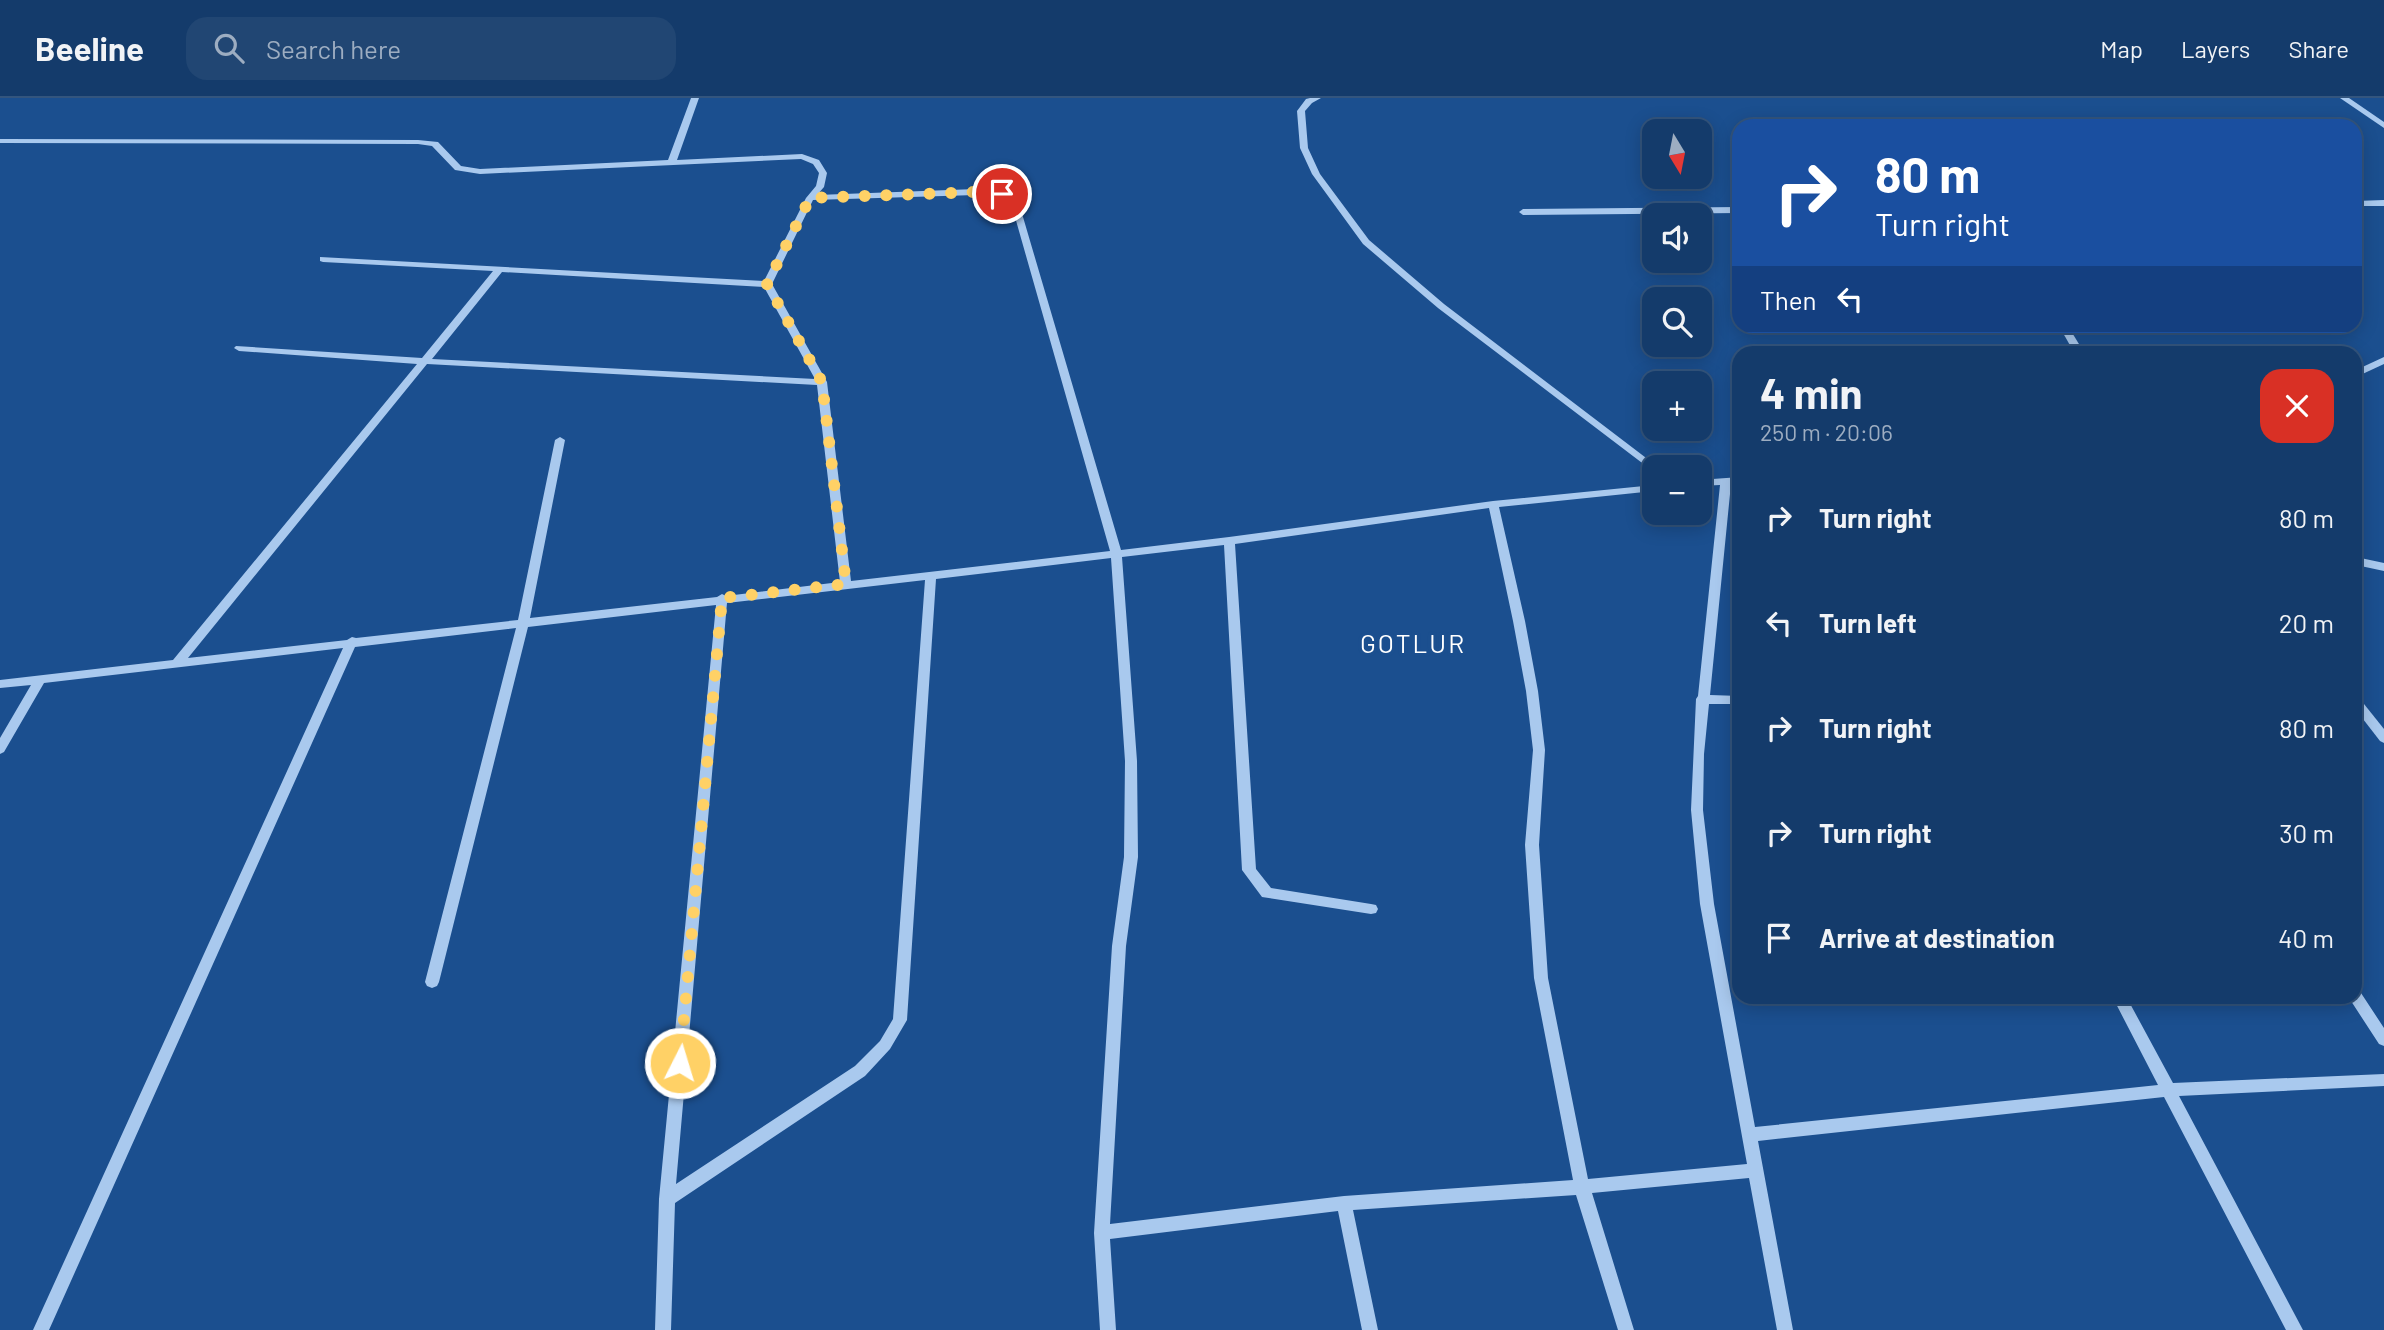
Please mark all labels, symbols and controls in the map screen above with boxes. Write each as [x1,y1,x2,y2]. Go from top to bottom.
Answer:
search box [186,17,676,80]
text: Beeline [35,28,144,68]
icon: search [210,29,248,67]
text: Search here [266,33,401,64]
text: Map [2100,34,2143,63]
text: Layers [2181,34,2250,63]
text: Share [2288,34,2349,63]
north arrow [1642,119,1712,189]
map controls [1642,119,1712,525]
text: 80 m [1875,144,1980,203]
icon: right [1760,147,1851,238]
pin [972,164,1032,224]
icon: arrive [983,175,1021,213]
button: sound [1642,203,1712,273]
text: Turn right [1875,204,2010,242]
icon: left [1831,280,1869,318]
text: Then [1760,284,1817,315]
button: search [1642,287,1712,357]
text: 4 min [1760,367,1863,417]
button: close [2260,369,2334,443]
button: + [1642,371,1712,441]
text: 250 m · 20:06 [1760,418,1893,446]
button: − [1642,455,1712,525]
icon: right [1760,499,1798,537]
text: Turn right [1819,502,1932,533]
text: 80 m [2279,502,2334,533]
icon: left [1760,604,1798,642]
text: Turn left [1819,607,1917,638]
text: 20 m [2279,607,2334,638]
district label: GOTLUR [1360,627,1466,658]
icon: right [1760,709,1798,747]
text: Turn right [1819,712,1932,743]
text: 80 m [2279,712,2334,743]
icon: right [1760,814,1798,852]
text: Turn right [1819,817,1932,848]
text: 30 m [2279,817,2334,848]
icon: arrive [1760,919,1798,957]
text: Arrive at destination [1819,922,2055,953]
text: 40 m [2278,922,2334,953]
position arrow [643,1026,717,1100]

